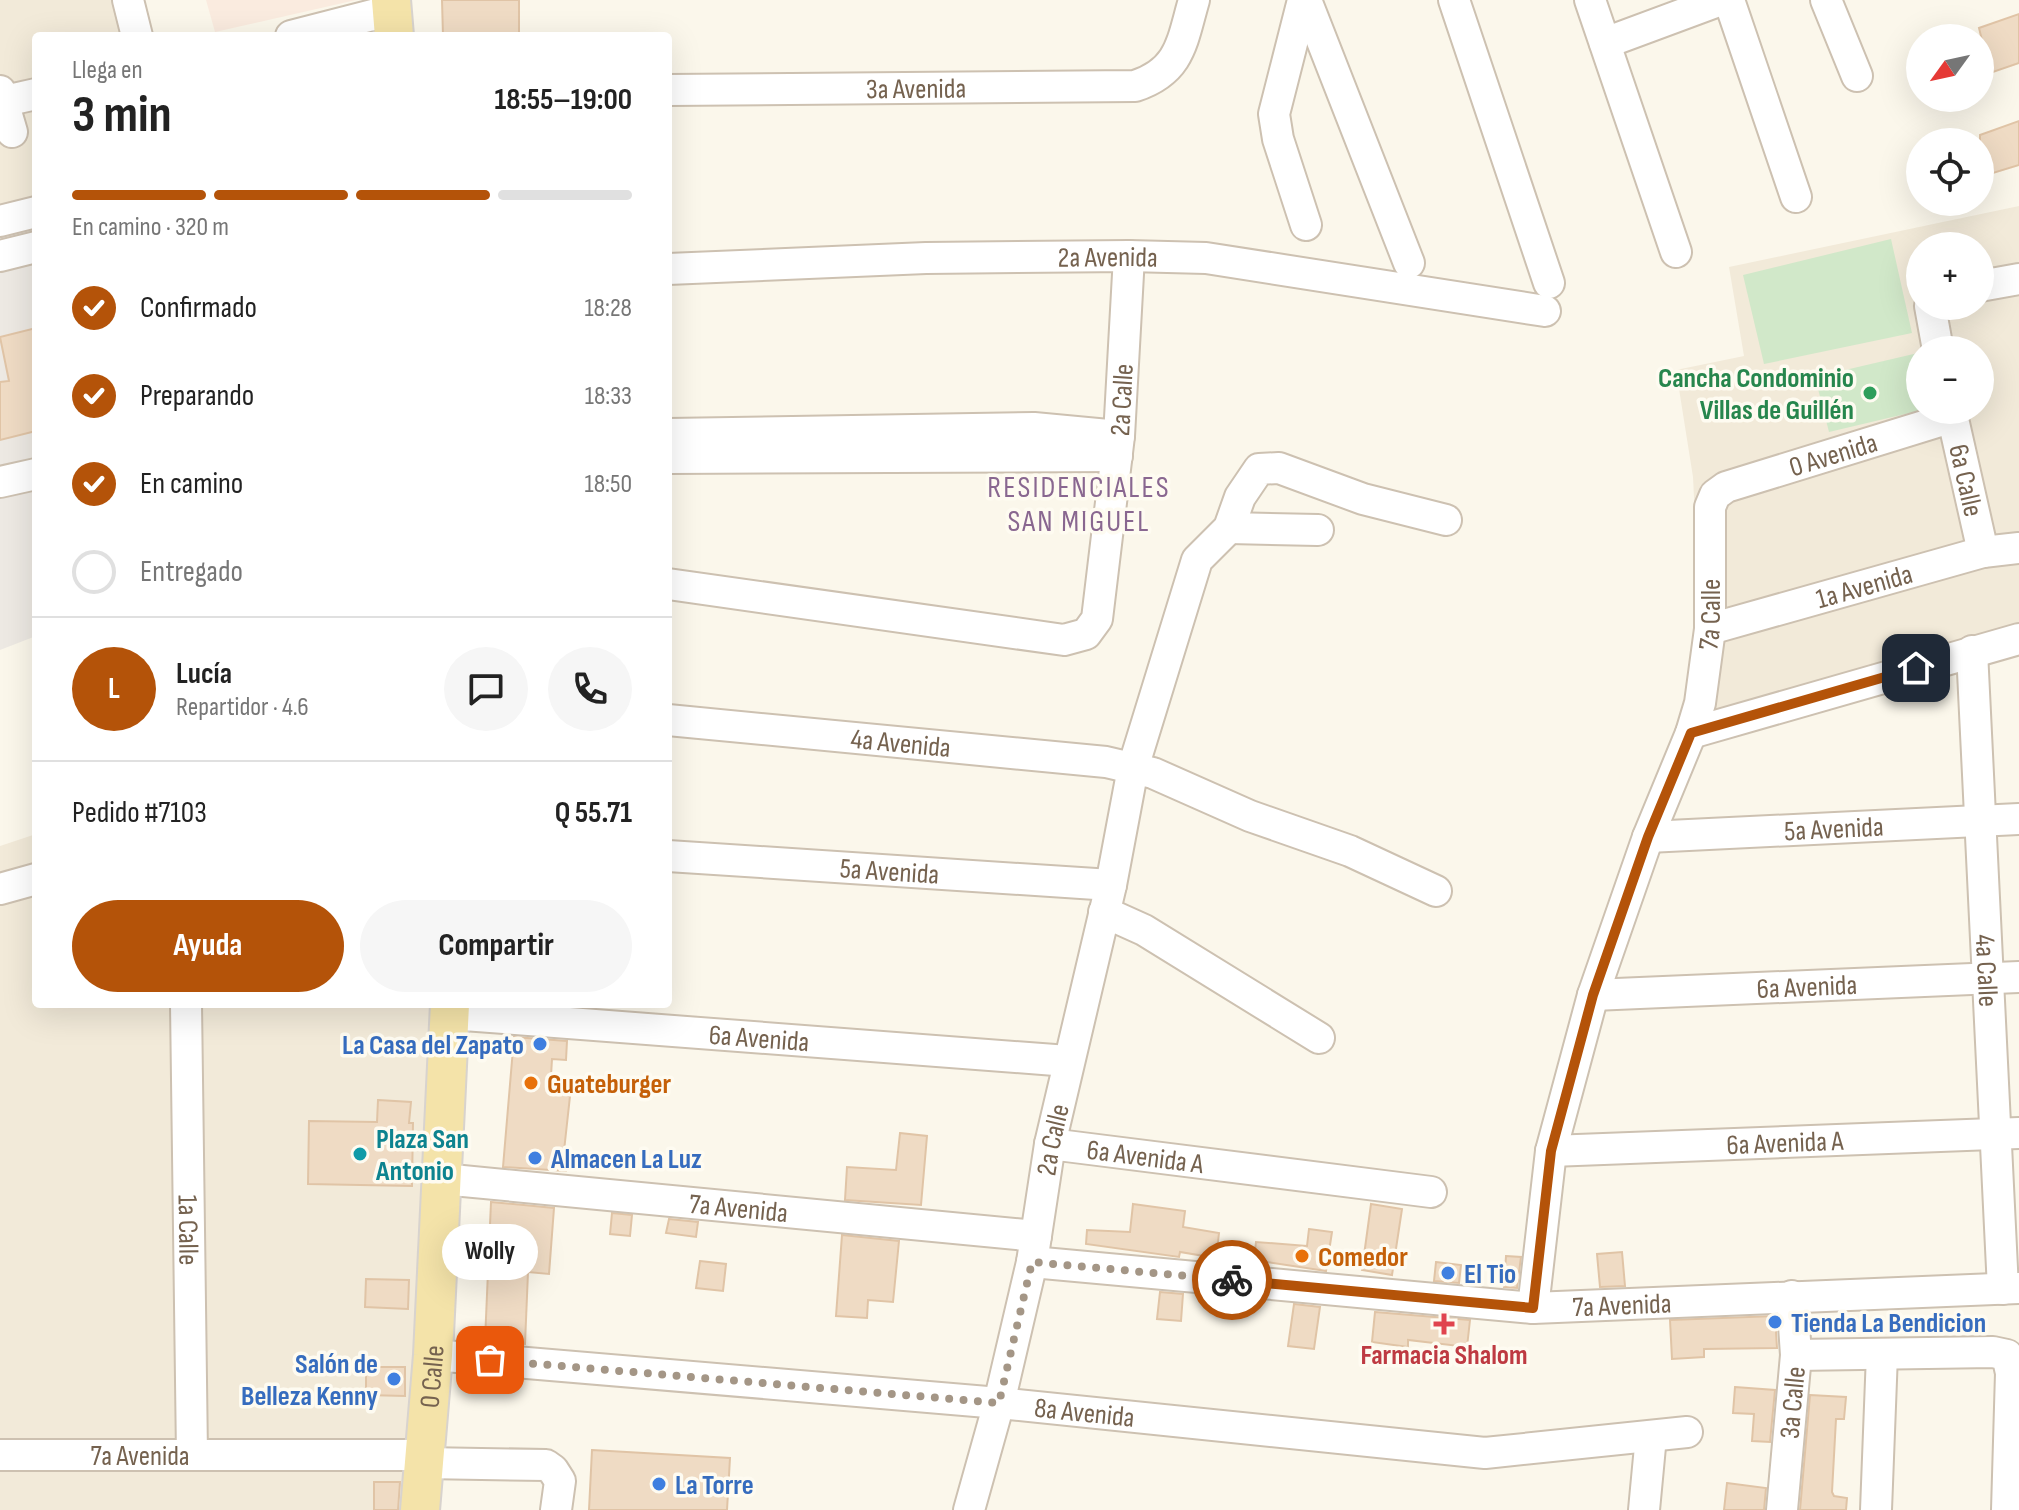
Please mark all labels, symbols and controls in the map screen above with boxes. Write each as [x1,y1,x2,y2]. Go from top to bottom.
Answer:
north arrow [1906,24,1994,112]
map controls [1906,24,1994,424]
text: Llega en [72,55,143,86]
street label: 3a Avenida [866,72,966,106]
text: 18:55–19:00 [494,82,632,118]
text: 3 min [72,84,172,147]
button: locate [1906,128,1994,216]
text: En camino · 320 m [72,212,229,243]
button: + [1906,232,1994,320]
street label: 2a Avenida [1058,241,1158,275]
icon: check [72,286,116,330]
text: Confirmado [140,290,257,326]
text: 18:28 [584,293,632,324]
button: − [1906,336,1994,424]
place label: Cancha Condominio Villas de Guillén [1658,362,1854,427]
street label: 2a Calle [1104,363,1141,437]
icon: check [72,374,116,418]
text: Preparando [140,378,254,414]
text: 18:33 [585,381,632,412]
marker: Cancha Condominio Villas de Guillén [1861,384,1879,402]
street label: 0 Avenida [1786,426,1881,484]
street label: 6a Calle [1941,441,1989,520]
icon: check [72,462,116,506]
text: En camino [140,466,243,502]
text: 18:50 [585,469,632,500]
district label: RESIDENCIALES SAN MIGUEL [987,470,1171,540]
text: Entregado [140,554,243,590]
street label: 1a Avenida [1813,558,1916,616]
street label: 7a Calle [1692,579,1728,652]
pin [1882,634,1950,702]
icon: home [1894,646,1938,690]
button: chat [444,647,528,731]
button: phone [548,647,632,731]
text: Lucía [176,656,232,692]
text: L [108,671,120,707]
text: Repartidor · 4.6 [176,692,309,723]
street label: 4a Avenida [849,723,952,765]
text: Pedido #7103 [72,795,207,831]
text: Q 55.71 [555,795,632,831]
street label: 5a Avenida [1783,811,1884,848]
street label: 5a Avenida [839,852,940,892]
button: Ayuda [72,900,344,992]
button: Compartir [360,900,632,992]
street label: 4a Calle [1968,934,2004,1008]
street label: 6a Avenida [1756,969,1858,1006]
street label: 6a Avenida [708,1019,810,1059]
place label: La Casa del Zapato [342,1029,524,1062]
marker: La Casa del Zapato [531,1035,549,1053]
place label: Guateburger [547,1068,671,1101]
marker: Guateburger [522,1074,540,1092]
street label: 2a Calle [1030,1101,1077,1178]
place label: Plaza San Antonio [375,1123,469,1188]
street label: 6a Avenida A [1726,1125,1845,1162]
street label: 6a Avenida A [1085,1134,1206,1181]
place label: Almacen La Luz [550,1143,702,1176]
marker: Plaza San Antonio [351,1145,369,1163]
marker: Almacen La Luz [526,1149,544,1167]
street label: 7a Avenida [688,1188,789,1230]
street label: 1a Calle [171,1194,204,1266]
callout: Wolly [442,1224,538,1280]
text: Wolly [465,1236,515,1267]
courier [1192,1240,1272,1320]
place label: Comedor [1318,1241,1408,1274]
marker: Comedor [1293,1247,1311,1265]
icon: bike [1210,1258,1254,1302]
place label: El Tio [1464,1258,1516,1291]
marker: El Tio [1439,1264,1457,1282]
street label: 7a Avenida [1572,1287,1672,1324]
place label: Tienda La Bendicion [1791,1307,1986,1340]
marker: Tienda La Bendicion [1766,1313,1784,1331]
marker: Farmacia Shalom [1435,1315,1453,1333]
pin [456,1326,524,1394]
icon: bag [468,1338,512,1382]
place label: Farmacia Shalom [1360,1339,1528,1372]
street label: 0 Calle [414,1345,451,1409]
place label: Salón de Belleza Kenny [241,1348,378,1413]
street label: 3a Calle [1774,1365,1813,1440]
marker: Salón de Belleza Kenny [385,1370,403,1388]
street label: 8a Avenida [1033,1392,1136,1435]
street label: 7a Avenida [90,1440,190,1473]
place label: La Torre [675,1469,754,1502]
marker: La Torre [650,1475,668,1493]

